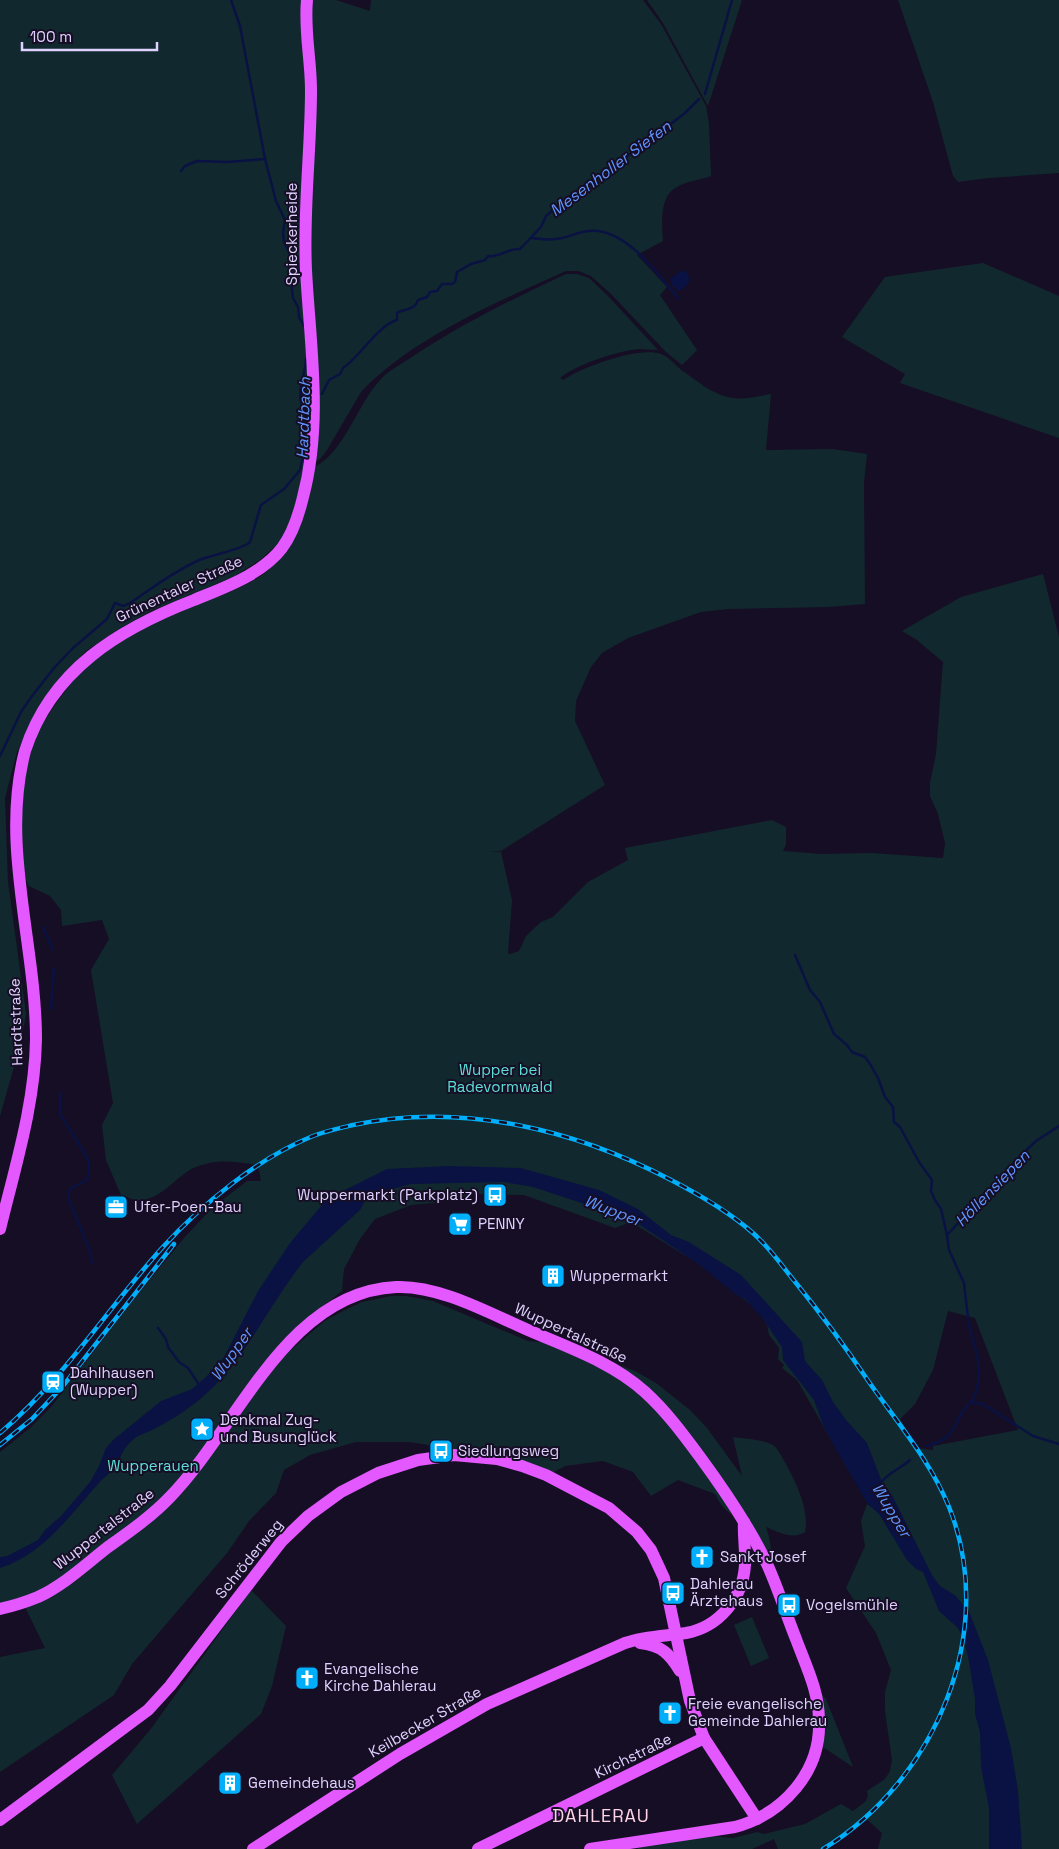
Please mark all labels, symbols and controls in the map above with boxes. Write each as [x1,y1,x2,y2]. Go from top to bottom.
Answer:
scale bar [22,20,158,52]
text: 100 m [30,27,72,46]
water label: Mesenholler Siefen [545,115,676,221]
street label: Spieckerheide [282,182,301,285]
water label: Hardtbach [292,376,315,459]
street label: Grünentaler Straße [112,551,245,626]
street label: Hardtstraße [4,978,27,1066]
park label: Wupper bei Radevormwald [447,1060,553,1096]
water label: Höllensiepen [950,1145,1035,1231]
bus stop icon: Wuppermarkt (Parkplatz) [482,1182,508,1208]
place label: Wuppermarkt (Parkplatz) [297,1185,478,1205]
water label: Wupper [581,1190,646,1232]
office icon: Ufer-Poen-Bau [103,1194,129,1220]
place label: Ufer-Poen-Bau [134,1197,242,1216]
supermarket icon: PENNY [447,1211,473,1237]
place label: PENNY [478,1214,525,1233]
building icon: Wuppermarkt [540,1263,566,1289]
place label: Wuppermarkt [570,1266,668,1285]
street label: Wuppertalstraße [512,1298,631,1367]
water label: Wupper [206,1322,258,1385]
place label: Dahlhausen (Wupper) [70,1363,154,1400]
station icon: Dahlhausen (Wupper) [40,1369,66,1395]
place label: Denkmal Zug- und Busunglück [220,1410,337,1446]
place icon: Denkmal Zug- und Busunglück [189,1416,215,1442]
bus stop icon: Siedlungsweg [428,1438,454,1464]
place label: Siedlungsweg [458,1441,559,1460]
park label: Wupperauen [107,1456,199,1475]
water label: Wupper [867,1479,917,1543]
street label: Wuppertalstraße [50,1483,158,1574]
street label: Schröderweg [211,1515,286,1602]
church icon: Sankt Josef [689,1544,715,1570]
place label: Sankt Josef [720,1547,807,1566]
place label: Dahlerau Ärztehaus [690,1574,763,1610]
bus stop icon: Dahlerau Ärztehaus [660,1580,686,1606]
bus stop icon: Vogelsmühle [776,1592,802,1618]
place label: Vogelsmühle [806,1595,898,1614]
place label: Evangelische Kirche Dahlerau [324,1659,436,1695]
church icon: Evangelische Kirche Dahlerau [294,1665,320,1691]
street label: Keilbecker Straße [365,1682,485,1762]
place label: Freie evangelische Gemeinde Dahlerau [688,1694,827,1730]
church icon: Freie evangelische Gemeinde Dahlerau [657,1700,683,1726]
street label: Kirchstraße [591,1729,674,1782]
building icon: Gemeindehaus [217,1770,243,1796]
place label: Gemeindehaus [248,1773,355,1792]
district label: DAHLERAU [552,1804,650,1827]

